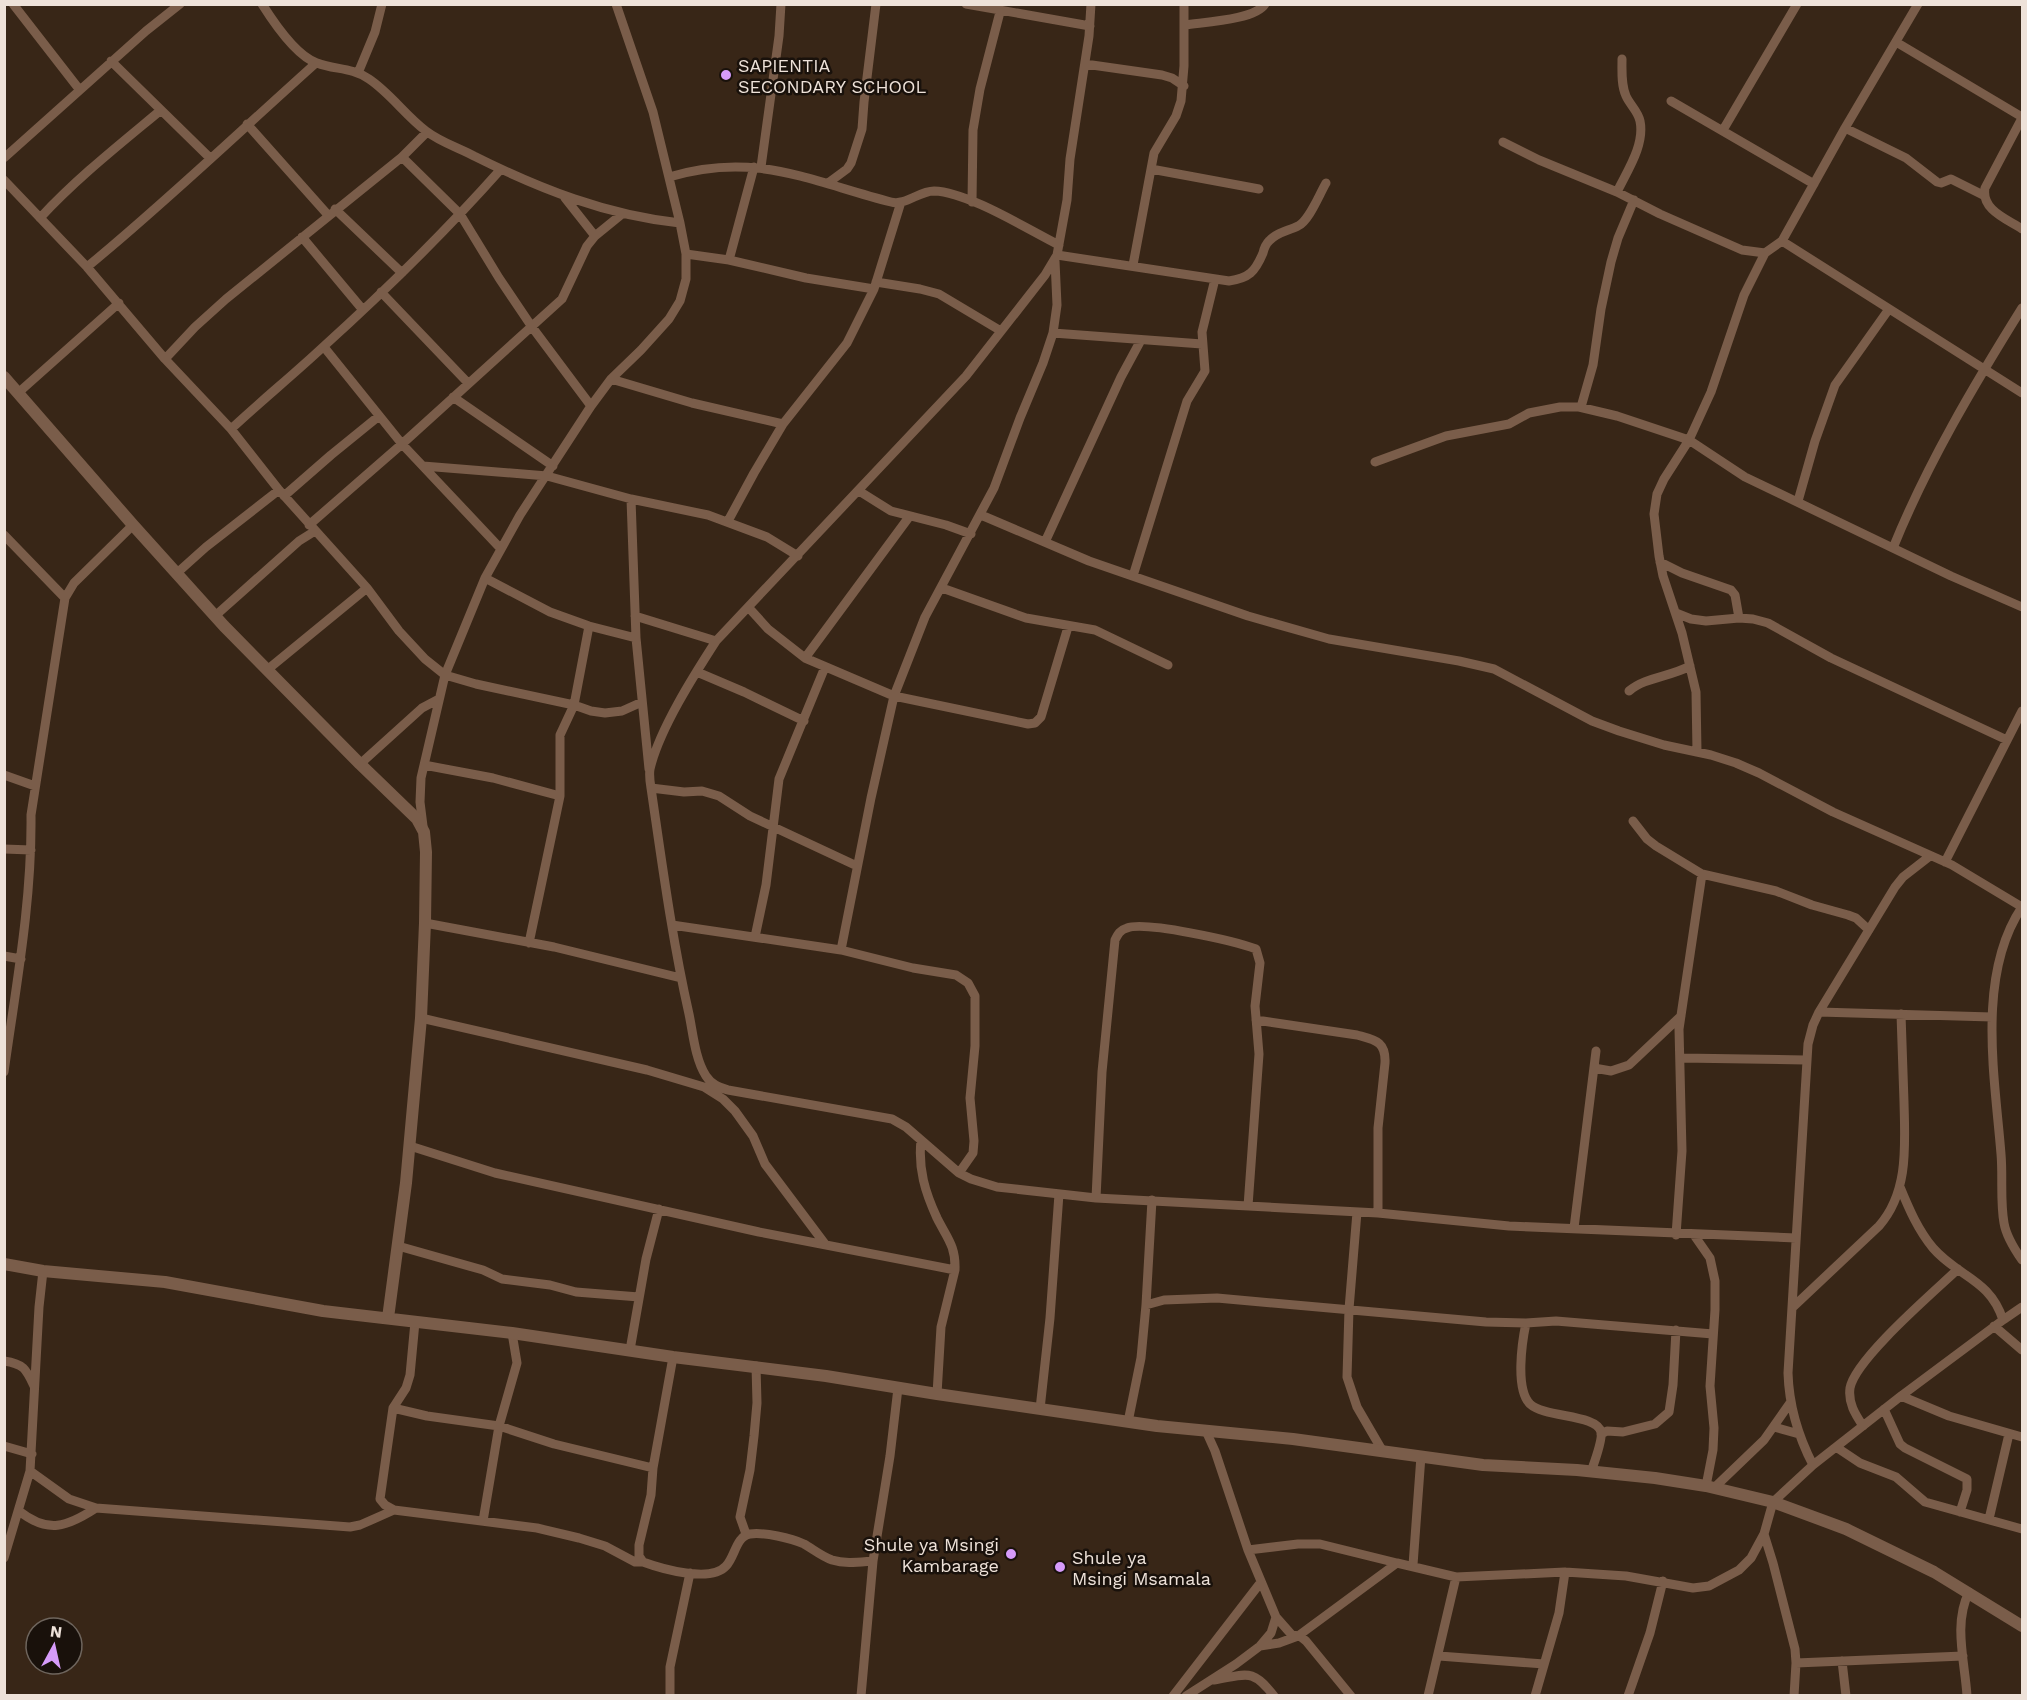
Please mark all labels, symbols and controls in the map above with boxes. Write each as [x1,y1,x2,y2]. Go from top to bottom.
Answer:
place label: SAPIENTIA SECONDARY SCHOOL [738,55,927,97]
marker: SAPIENTIA SECONDARY SCHOOL [719,68,733,82]
place label: Shule ya Msingi Kambarage [864,1534,999,1576]
marker: Shule ya Msingi Kambarage [1004,1547,1018,1561]
place label: Shule ya Msingi Msamala [1072,1547,1211,1589]
marker: Shule ya Msingi Msamala [1053,1560,1067,1574]
north arrow [24,1616,84,1676]
text: N [49,1621,63,1642]

